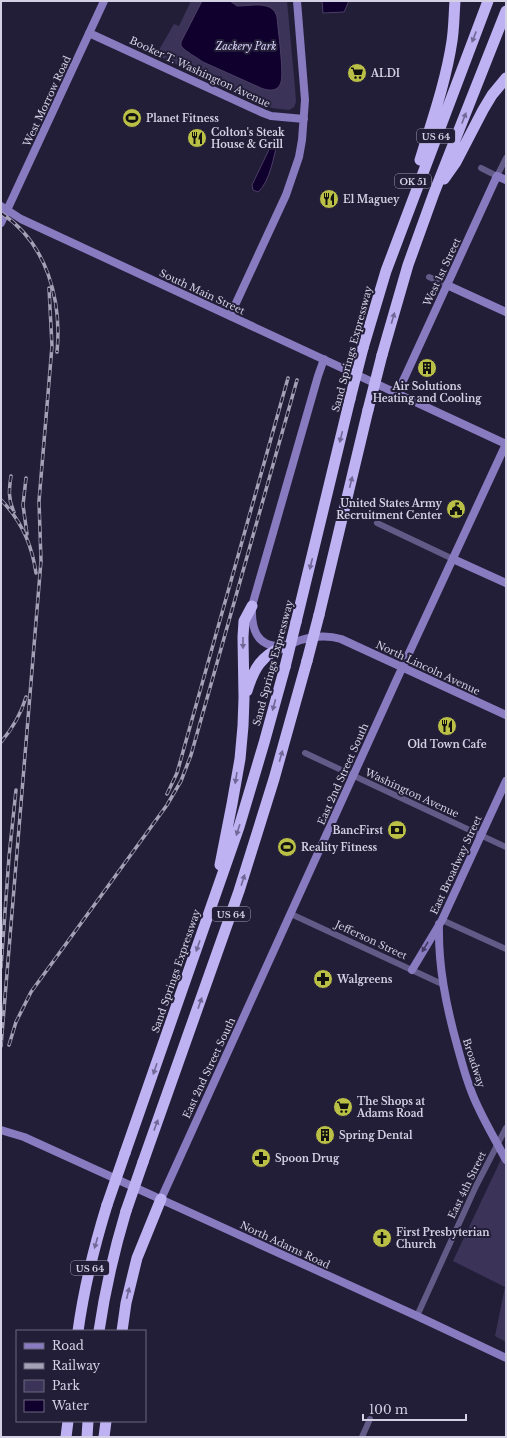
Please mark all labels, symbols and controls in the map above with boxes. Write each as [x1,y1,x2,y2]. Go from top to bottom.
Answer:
one-way arrow [471,32,477,44]
street label: Booker T. Washington Avenue [128,34,273,111]
park label: Zackery Park [215,40,276,53]
street label: West Morrow Road [20,53,74,149]
supermarket icon: ALDI [346,62,368,84]
place label: ALDI [370,67,400,80]
sports icon: Planet Fitness [121,107,143,129]
place label: Planet Fitness [146,112,219,125]
one-way arrow [461,112,467,124]
place label: Colton's Steak House & Grill [211,126,285,151]
restaurant icon: Colton's Steak House & Grill [186,127,208,149]
road number: US 64 [417,129,455,143]
road number: OK 51 [395,174,431,188]
restaurant icon: El Maguey [318,188,340,210]
place label: El Maguey [343,193,400,206]
street label: West 1st Street [420,236,464,309]
street label: South Main Street [157,266,247,318]
street label: Sand Springs Expressway [329,284,375,413]
one-way arrow [390,312,396,324]
building icon: Air Solutions Heating and Cooling [416,357,438,379]
place label: Air Solutions Heating and Cooling [373,380,482,405]
one-way arrow [338,431,344,443]
one-way arrow [348,475,354,487]
place label: United States Army Recruitment Center [336,497,443,522]
public building icon: United States Army Recruitment Center [445,498,467,520]
one-way arrow [307,557,313,570]
street label: Sand Springs Expressway [250,598,296,727]
one-way arrow [240,637,246,650]
street label: North Lincoln Avenue [374,638,483,698]
one-way arrow [271,699,277,711]
restaurant icon: Old Town Cafe [436,715,458,737]
street label: East 2nd Street South [315,721,371,827]
place label: Old Town Cafe [408,738,487,751]
one-way arrow [278,750,284,762]
street label: Washington Avenue [362,765,461,821]
one-way arrow [233,772,239,784]
street label: East Broadway Street [427,813,485,917]
bank icon: BancFirst [386,819,408,841]
one-way arrow [235,824,241,836]
place label: BancFirst [332,824,383,837]
sports icon: Reality Fitness [276,836,298,858]
place label: Reality Fitness [301,841,378,854]
one-way arrow [240,874,246,886]
street label: Sand Springs Expressway [149,907,203,1035]
road number: US 64 [212,907,250,921]
street label: Jefferson Street [331,917,409,962]
one-way arrow [195,940,201,952]
one-way arrow [422,941,429,953]
pharmacy icon: Walgreens [312,968,334,990]
place label: Walgreens [336,973,393,986]
one-way arrow [197,997,203,1009]
street label: East 2nd Street South [180,1015,238,1121]
street label: Broadway [460,1037,488,1090]
one-way arrow [152,1063,158,1075]
place label: The Shops at Adams Road [356,1095,425,1120]
supermarket icon: The Shops at Adams Road [332,1096,354,1118]
one-way arrow [154,1119,160,1131]
building icon: Spring Dental [314,1124,336,1146]
place label: Spring Dental [339,1129,413,1142]
pharmacy icon: Spoon Drug [250,1147,272,1169]
street label: East 4th Street [445,1149,489,1221]
place label: Spoon Drug [275,1152,340,1165]
street label: North Adams Road [238,1218,332,1272]
place label: First Presbyterian Church [396,1226,490,1251]
church icon: First Presbyterian Church [371,1227,393,1249]
one-way arrow [93,1237,99,1249]
road number: US 64 [71,1261,109,1275]
one-way arrow [126,1286,132,1299]
legend [16,1330,146,1422]
text: Road [52,1338,84,1353]
text: Railway [52,1358,101,1373]
text: Park [52,1378,80,1393]
scale bar [363,1396,466,1422]
text: Water [51,1398,89,1413]
text: 100 m [369,1402,408,1417]

